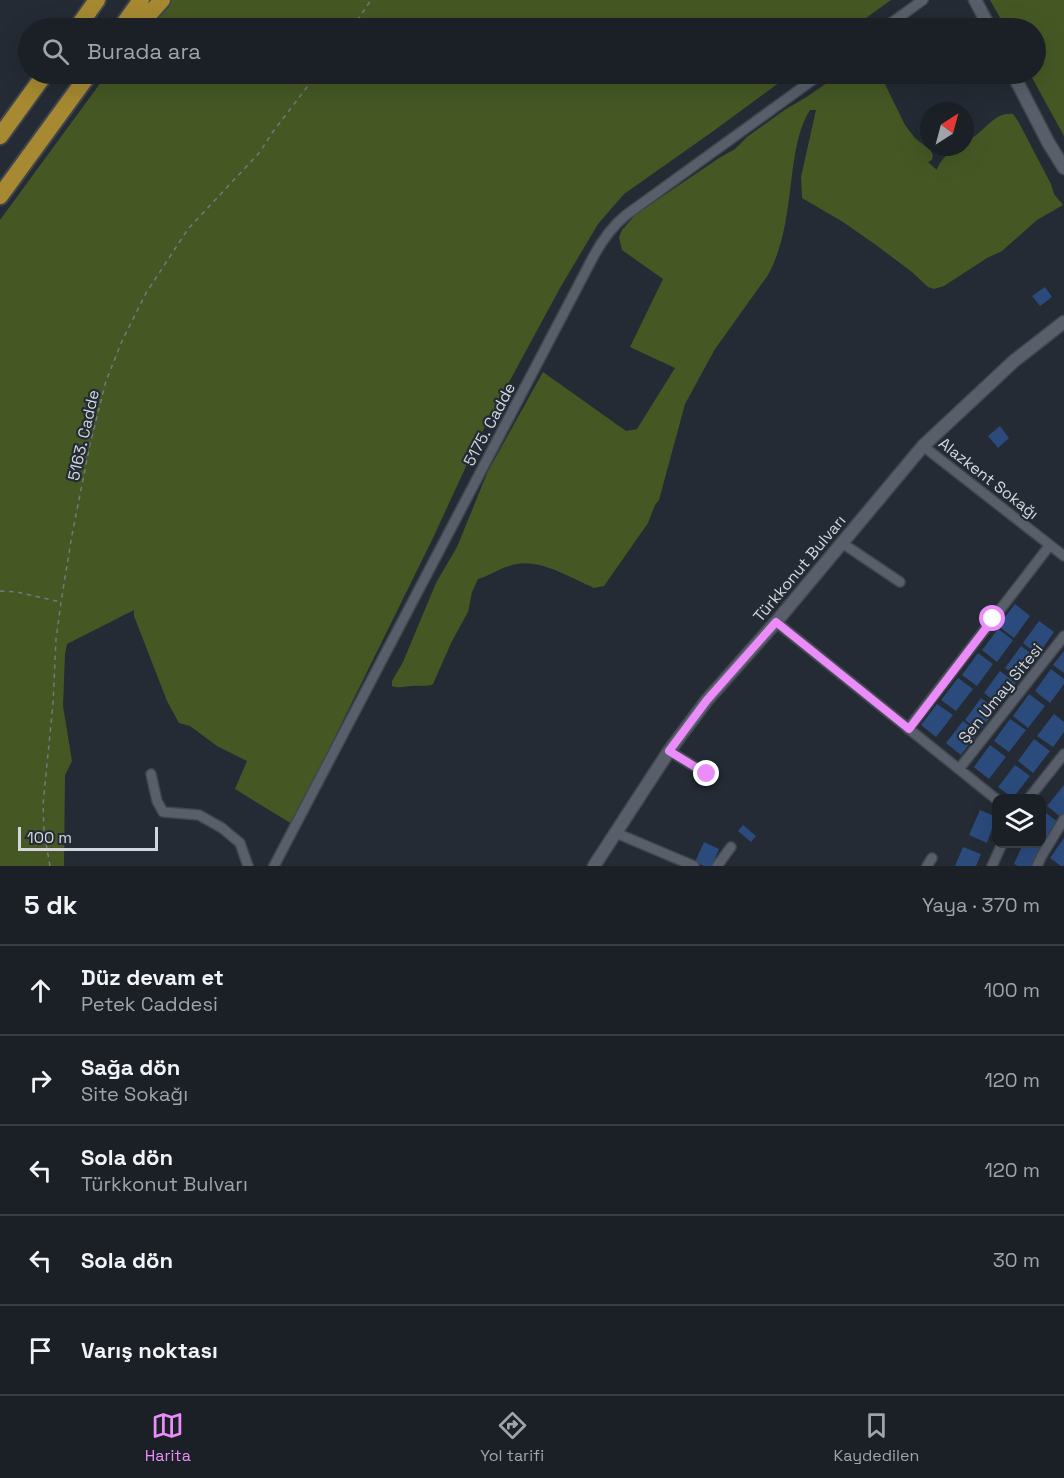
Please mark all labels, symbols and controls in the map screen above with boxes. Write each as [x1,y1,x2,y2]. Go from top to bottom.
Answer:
search box [18,18,1046,84]
icon: search [39,35,72,68]
text: Burada ara [87,37,201,65]
north arrow [920,102,974,156]
street label: 5175. Cadde [459,379,520,470]
street label: 5163. Cadde [63,388,104,483]
street label: Alazkent Sokağı [934,433,1043,524]
street label: Türkkonut Bulvarı [748,510,850,626]
route start [979,605,1005,631]
street label: Şen Umay Sitesi [953,639,1047,748]
route end [693,760,719,786]
map controls [992,794,1046,848]
button: layers [992,794,1046,848]
scale bar [18,824,158,852]
text: 100 m [27,827,72,848]
text: 5 dk [24,888,77,922]
text: Yaya · 370 m [922,892,1040,918]
text: Düz devam et [81,963,224,991]
icon: ahead [24,974,57,1007]
text: 100 m [984,977,1040,1003]
text: Petek Caddesi [81,991,218,1017]
text: Sağa dön [81,1053,180,1081]
icon: right [24,1064,57,1097]
text: 120 m [984,1067,1040,1093]
text: Site Sokağı [81,1081,188,1107]
text: Sola dön [81,1143,173,1171]
icon: left [24,1154,57,1187]
text: 120 m [984,1157,1040,1183]
text: Türkkonut Bulvarı [81,1171,248,1197]
icon: left [24,1244,57,1277]
text: Sola dön [81,1246,173,1274]
text: 30 m [993,1247,1040,1273]
icon: arrive [24,1334,57,1367]
text: Varış noktası [81,1336,218,1364]
tab: Harita [145,1409,191,1466]
tab: Yol tarifi [480,1409,544,1466]
tab: Kaydedilen [833,1409,919,1466]

